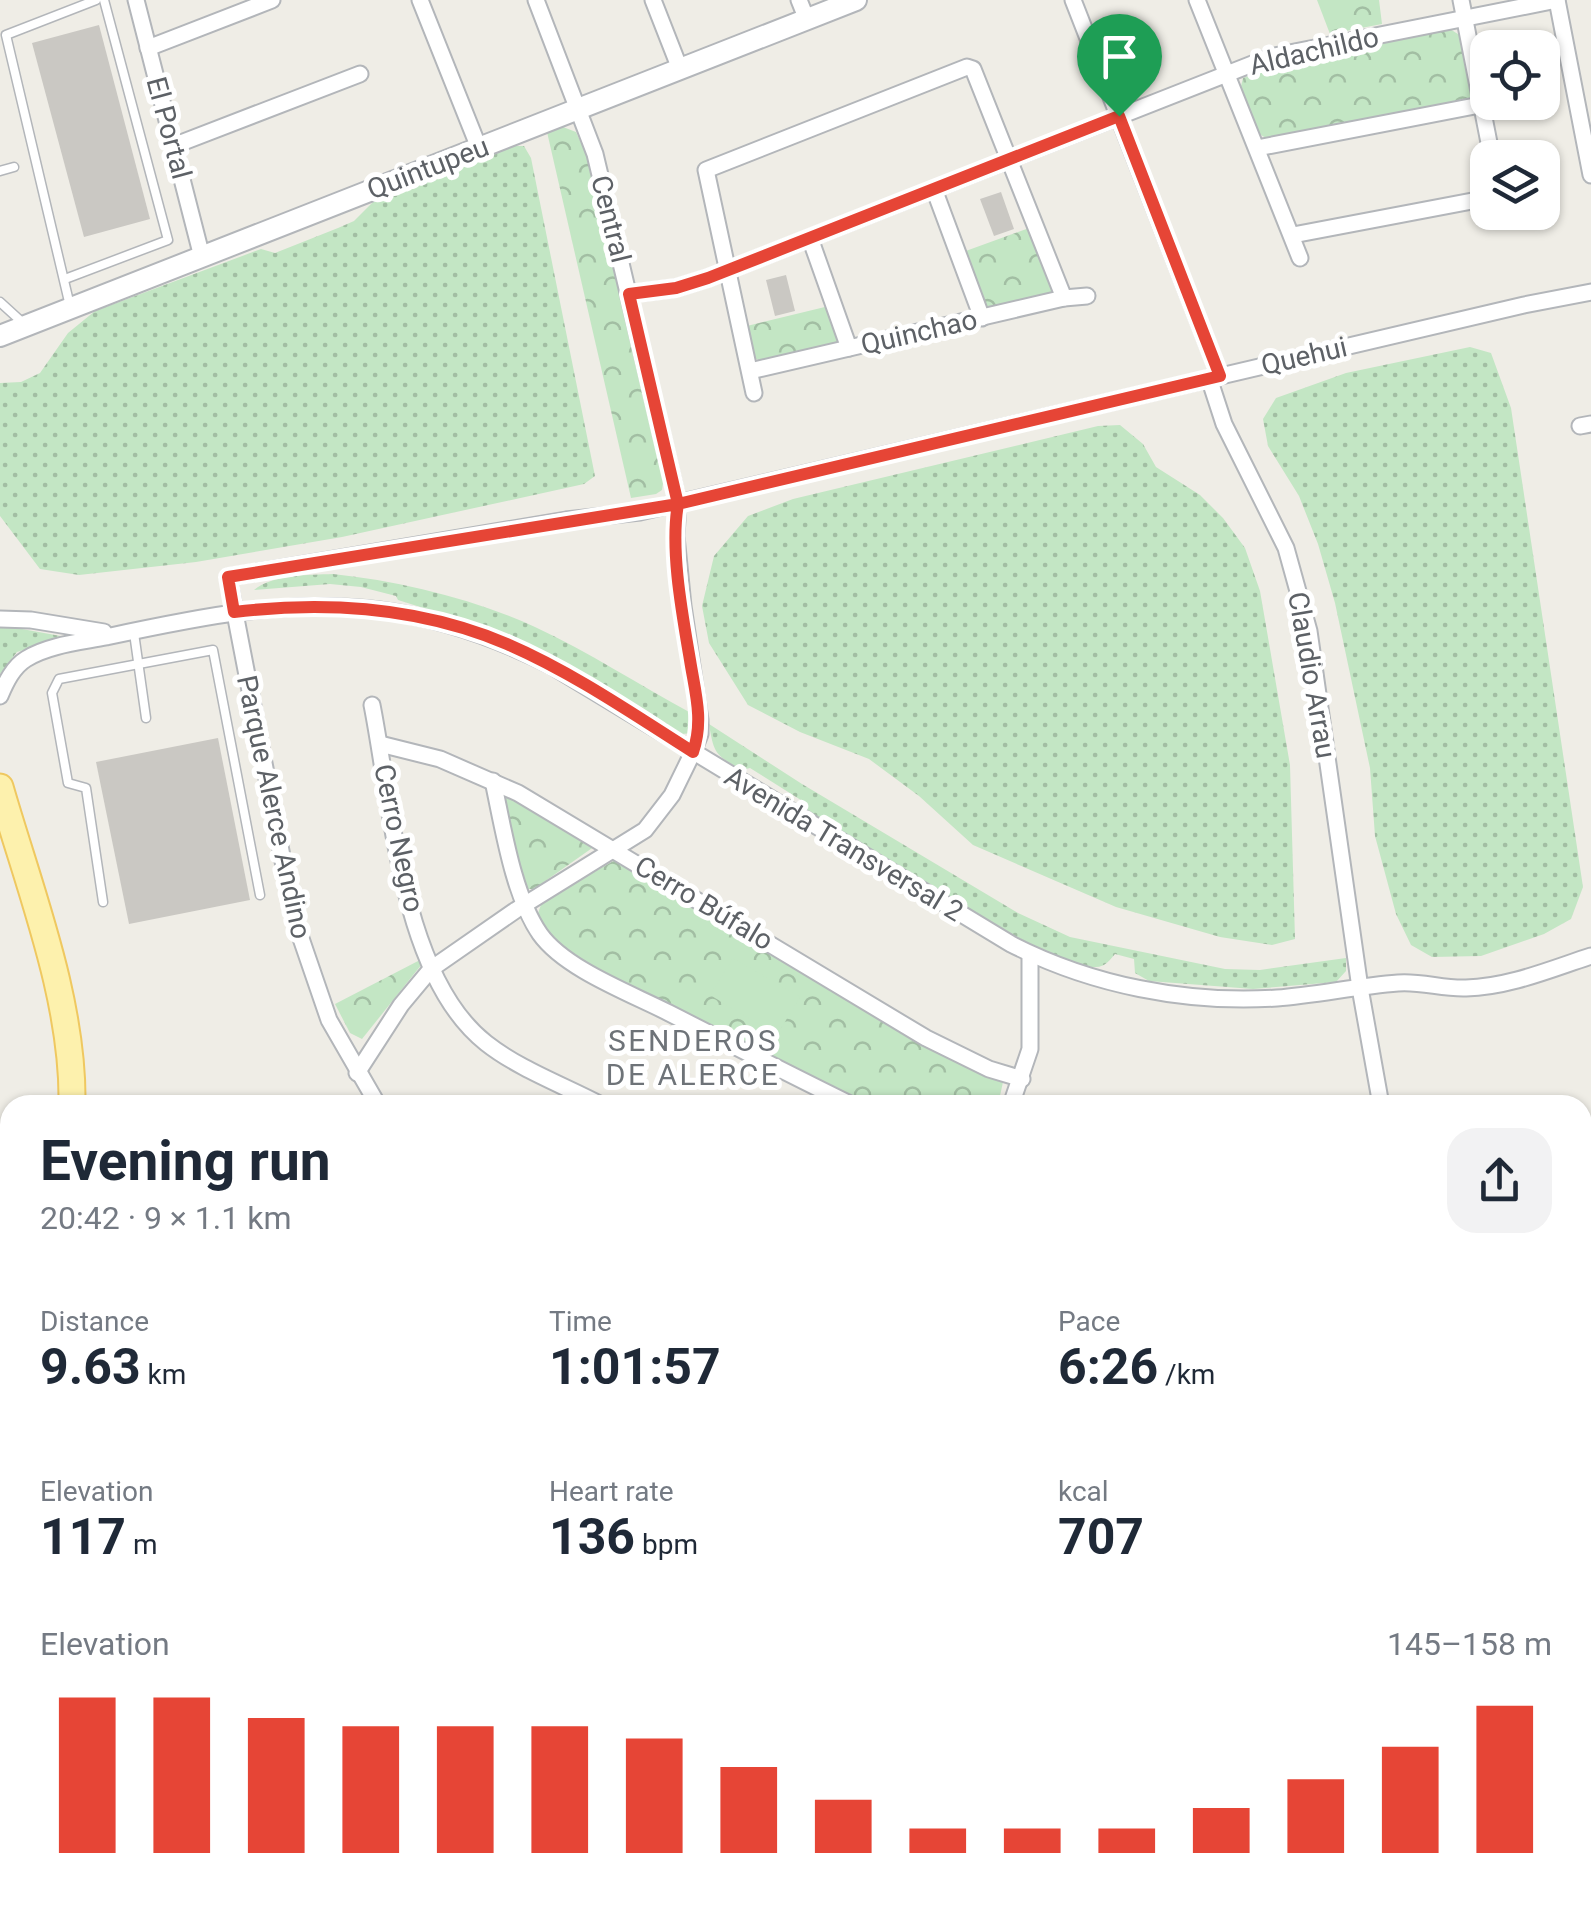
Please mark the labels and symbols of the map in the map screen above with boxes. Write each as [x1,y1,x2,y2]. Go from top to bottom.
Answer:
pin [1077,14,1162,117]
street label: Aldachildo [1246,20,1382,82]
street label: El Portal [140,73,198,183]
street label: Quintupeu [363,130,493,206]
street label: Central [584,172,638,266]
street label: Quinchao [858,303,980,361]
street label: Quehui [1258,330,1350,382]
street label: Claudio Arrau [1281,589,1343,761]
street label: Parque Alerce Andino [230,672,318,942]
street label: Avenida Transversal 2 [719,760,969,928]
street label: Cerro Negro [367,761,431,915]
street label: Cerro Búfalo [629,849,779,957]
district label: SENDEROS DE ALERCE [606,1023,780,1092]

